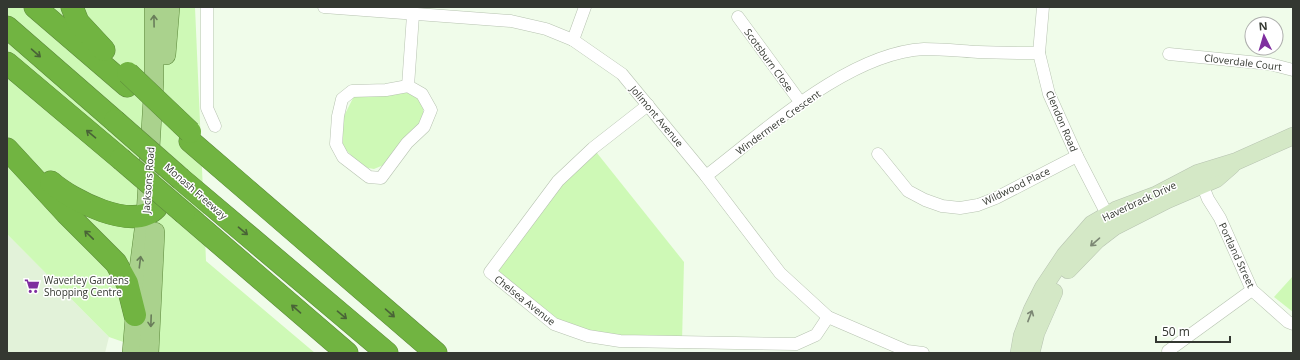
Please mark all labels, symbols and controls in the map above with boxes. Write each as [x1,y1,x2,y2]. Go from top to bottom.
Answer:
one-way arrow [151,15,158,28]
north arrow [1244,16,1284,56]
text: N [1258,18,1268,33]
street label: Scotsburn Close [741,26,797,95]
one-way arrow [31,48,42,57]
street label: Cloverdale Court [1203,50,1283,74]
street label: Jolimont Avenue [627,82,687,150]
street label: Windermere Crescent [733,86,824,158]
street label: Clendon Road [1043,88,1081,154]
one-way arrow [86,129,96,138]
street label: Jacksons Road [139,146,157,215]
street label: Monash Freeway [162,160,231,223]
street label: Wildwood Place [980,163,1052,208]
street label: Haverbrack Drive [1100,177,1179,224]
street label: Portland Street [1216,220,1258,290]
one-way arrow [238,227,248,236]
one-way arrow [84,230,94,239]
one-way arrow [1090,238,1100,247]
one-way arrow [136,256,144,269]
street label: Chelsea Avenue [492,272,559,329]
place label: Waverley Gardens Shopping Centre [44,273,129,299]
supermarket icon: Waverley Gardens Shopping Centre [23,277,41,295]
one-way arrow [291,305,301,314]
one-way arrow [385,308,395,318]
one-way arrow [337,310,348,319]
one-way arrow [1026,310,1034,322]
one-way arrow [147,314,154,327]
scale bar [1156,318,1230,344]
text: 50 m [1162,323,1190,340]

